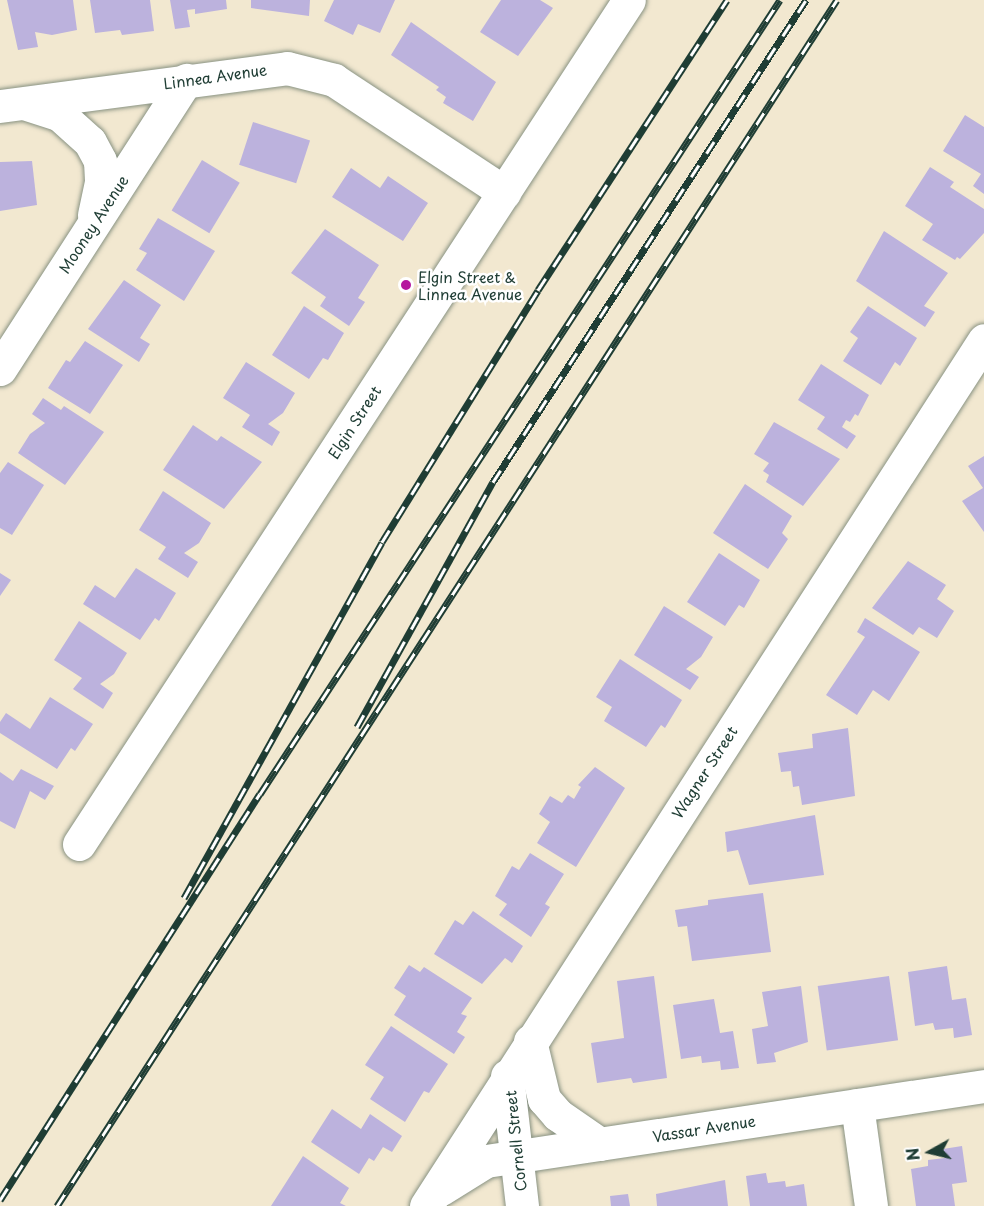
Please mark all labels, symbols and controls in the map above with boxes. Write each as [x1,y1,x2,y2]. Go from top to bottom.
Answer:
street label: Linnea Avenue [162,60,268,92]
street label: Mooney Avenue [55,172,131,276]
place label: Elgin Street & Linnea Avenue [418,267,523,302]
marker: Elgin Street & Linnea Avenue [399,278,413,292]
street label: Elgin Street [323,382,385,462]
street label: Wagner Street [667,722,741,822]
street label: Cornell Street [501,1089,529,1193]
street label: Vassar Avenue [651,1111,757,1145]
north arrow [900,1122,960,1182]
text: N [899,1147,925,1162]

